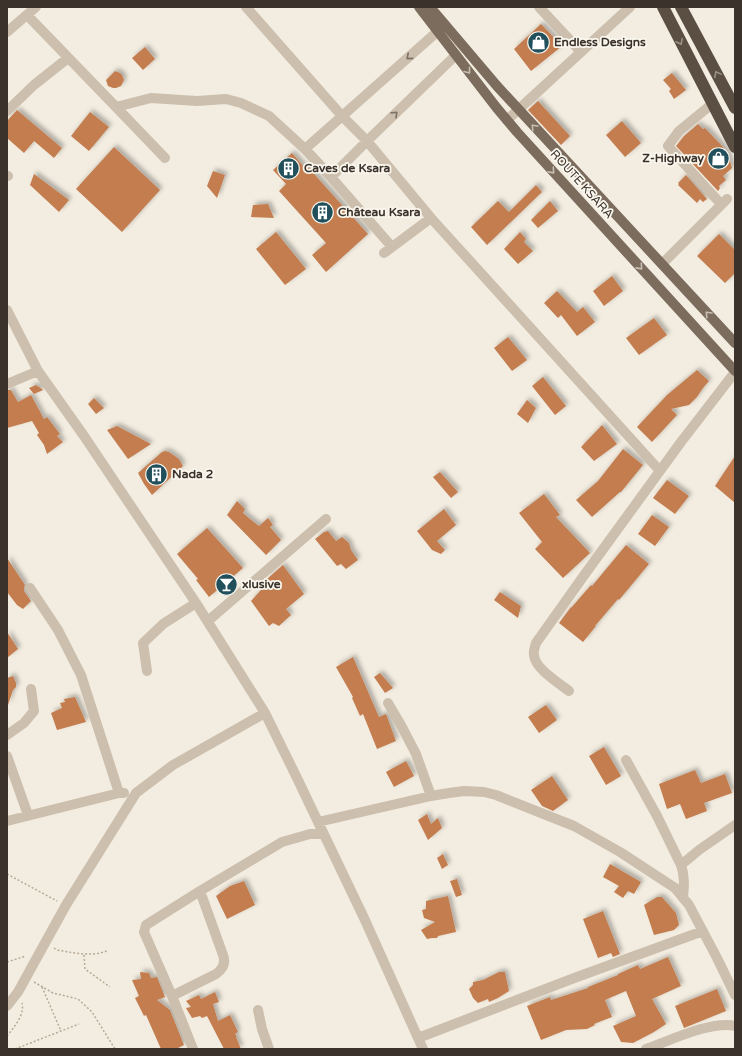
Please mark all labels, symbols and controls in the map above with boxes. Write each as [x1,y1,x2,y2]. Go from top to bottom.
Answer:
shop icon: Endless Designs [526,29,552,55]
place label: Endless Designs [554,35,646,50]
one-way arrow [676,37,683,45]
one-way arrow [406,53,414,60]
one-way arrow [464,67,471,74]
one-way arrow [714,71,721,78]
one-way arrow [390,111,398,119]
one-way arrow [532,124,539,131]
shop icon: Z-Highway [706,145,732,171]
street label: ROUTE KSARA [548,147,616,221]
place label: Z-Highway [642,151,705,166]
building icon: Caves de Ksara [276,155,302,181]
place label: Caves de Ksara [304,161,391,175]
one-way arrow [547,166,554,173]
building icon: Château Ksara [310,199,336,225]
place label: Château Ksara [338,205,421,219]
one-way arrow [635,262,642,269]
one-way arrow [706,311,713,319]
building icon: Nada 2 [143,461,169,487]
place label: Nada 2 [172,467,213,481]
bar icon: xlusive [214,571,240,597]
place label: xlusive [242,577,281,591]

